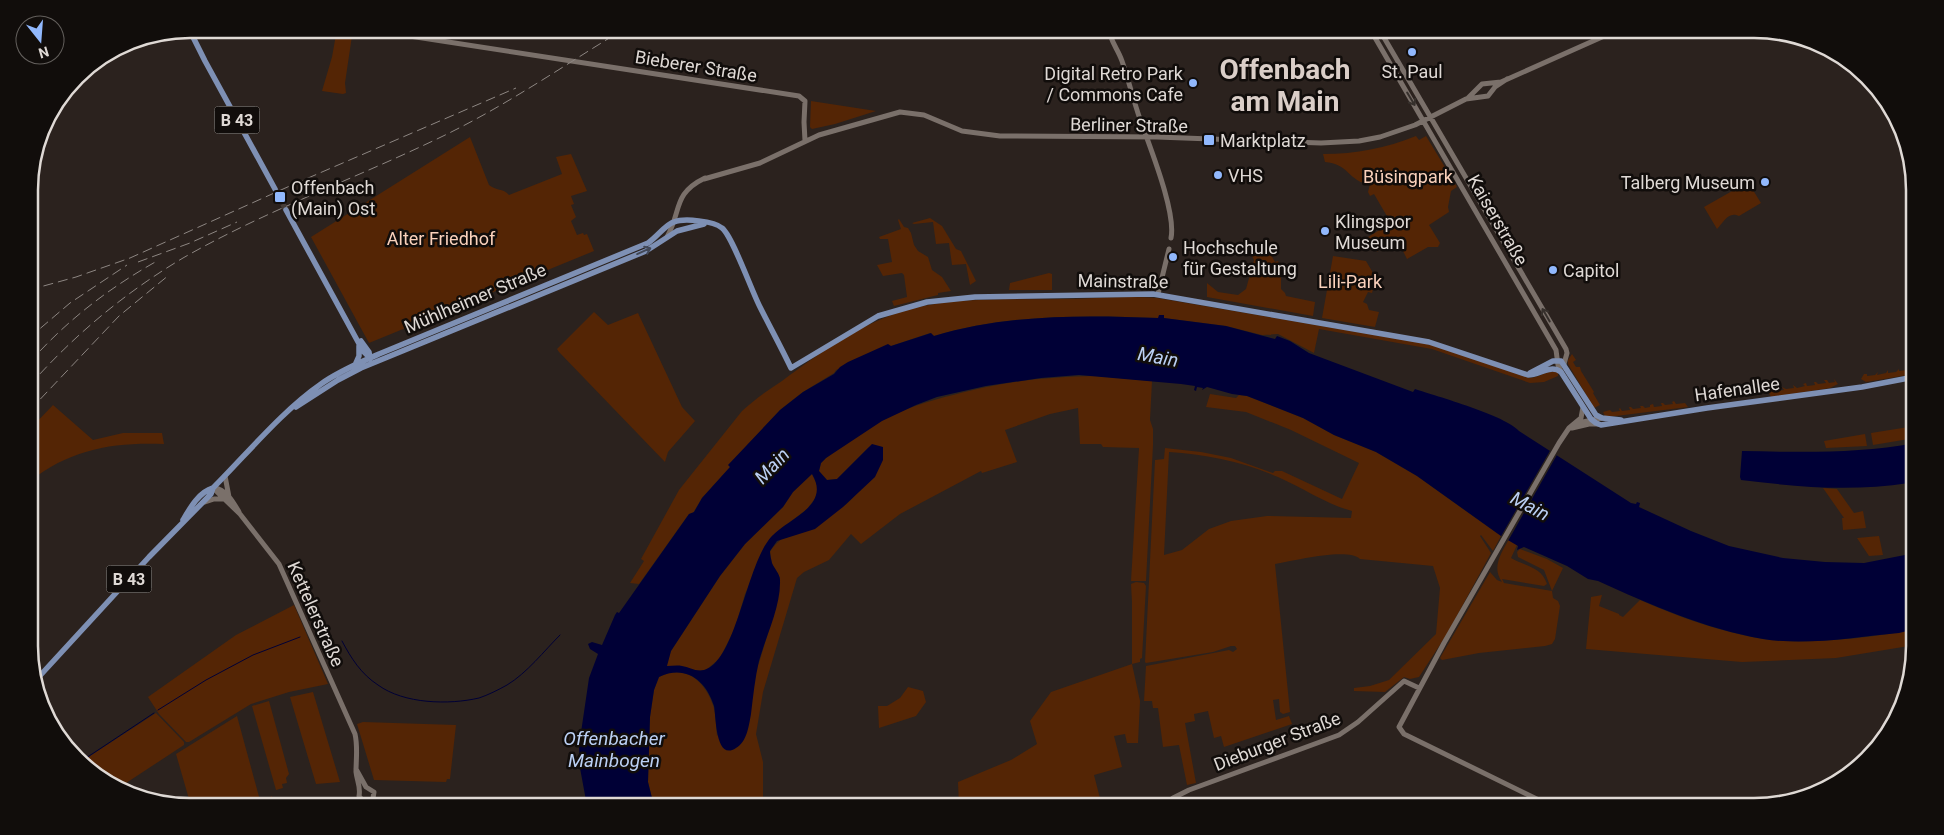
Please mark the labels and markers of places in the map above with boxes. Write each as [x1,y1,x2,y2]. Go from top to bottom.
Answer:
marker: St. Paul [1406,46,1418,58]
place label: St. Paul [1381,61,1443,82]
place label: Digital Retro Park / Commons Cafe [1044,63,1184,105]
marker: Digital Retro Park / Commons Cafe [1187,77,1199,89]
place label: Marktplatz [1220,130,1306,151]
marker: Marktplatz [1202,133,1216,147]
place label: VHS [1228,165,1263,186]
marker: VHS [1212,169,1224,181]
place label: Talberg Museum [1621,172,1755,193]
marker: Talberg Museum [1759,176,1771,188]
place label: Offenbach (Main) Ost [291,177,375,220]
marker: Offenbach (Main) Ost [273,190,287,204]
place label: Klingspor Museum [1335,211,1411,253]
marker: Klingspor Museum [1319,225,1331,237]
place label: Hochschule für Gestaltung [1183,237,1297,279]
marker: Hochschule für Gestaltung [1167,251,1179,263]
place label: Capitol [1563,260,1619,281]
marker: Capitol [1547,264,1559,276]

